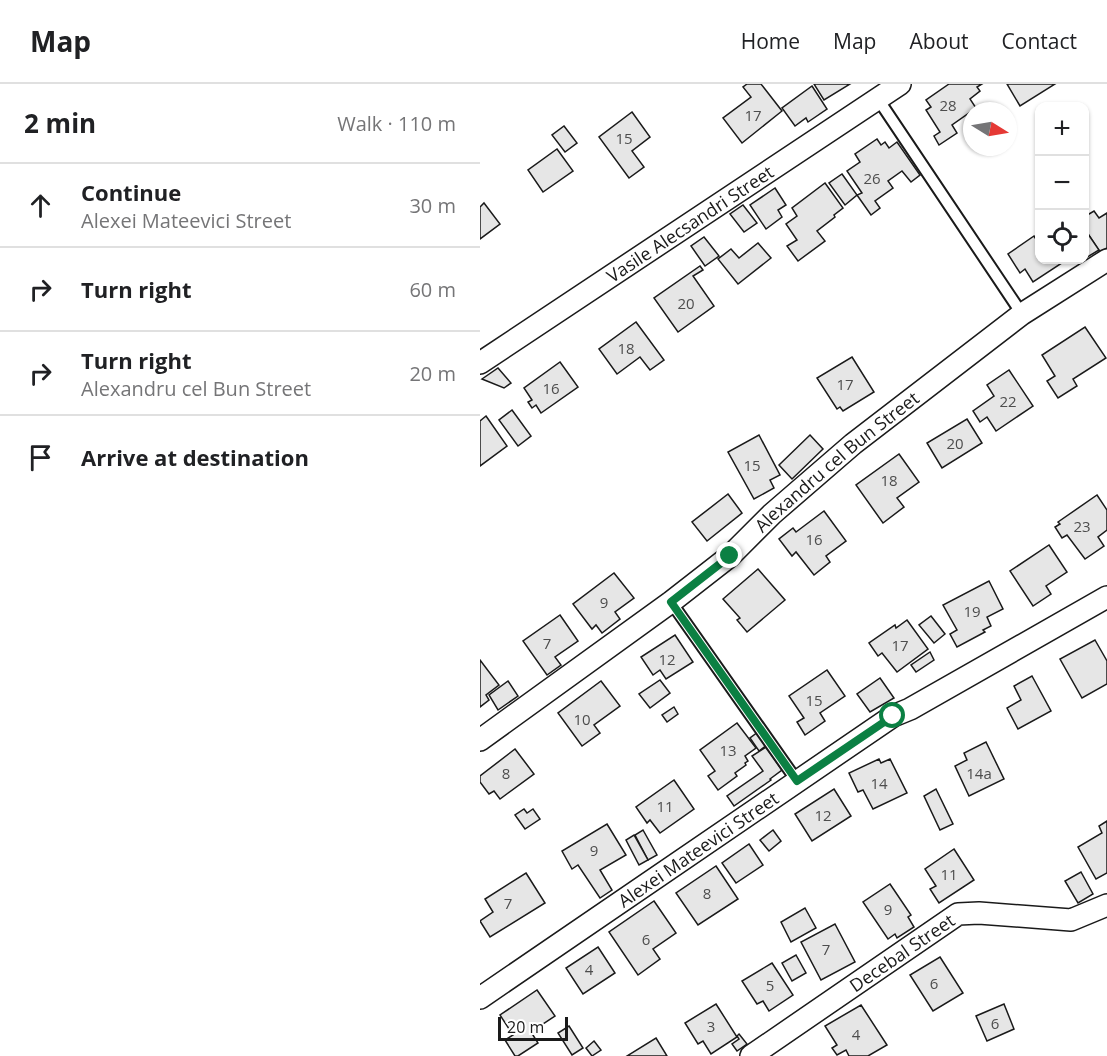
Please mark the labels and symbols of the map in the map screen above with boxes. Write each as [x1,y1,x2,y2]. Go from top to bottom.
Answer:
house number: 28 [939,95,957,115]
north arrow [963,102,1017,156]
house number: 17 [744,105,762,125]
house number: 15 [615,128,633,148]
street label: Vasile Alecsandri Street [602,159,778,288]
house number: 26 [863,168,881,188]
house number: 20 [677,293,695,313]
house number: 18 [617,338,635,358]
house number: 17 [836,374,854,394]
house number: 16 [542,378,560,398]
street label: Alexandru cel Bun Street [749,386,924,537]
house number: 22 [999,391,1017,411]
house number: 20 [946,433,964,453]
house number: 15 [743,455,761,475]
house number: 18 [880,470,898,490]
house number: 23 [1073,516,1091,536]
house number: 16 [805,529,823,549]
route end [716,542,742,568]
house number: 9 [600,592,608,612]
house number: 19 [963,601,981,621]
house number: 7 [543,633,551,653]
house number: 17 [891,635,909,655]
house number: 12 [658,649,676,669]
house number: 15 [805,690,823,710]
route start [879,702,905,728]
house number: 10 [573,709,591,729]
house number: 13 [719,740,737,760]
house number: 8 [502,763,510,783]
house number: 14a [966,763,992,783]
house number: 14 [870,773,888,793]
street label: Alexei Mateevici Street [613,786,783,912]
house number: 11 [656,796,674,816]
house number: 12 [814,805,832,825]
house number: 9 [590,840,598,860]
house number: 11 [940,864,958,884]
house number: 8 [703,883,711,903]
house number: 7 [504,893,512,913]
house number: 9 [884,899,892,919]
street label: Decebal Street [845,908,959,997]
house number: 6 [642,929,650,949]
house number: 7 [822,939,830,959]
house number: 4 [585,959,594,979]
house number: 6 [930,973,938,993]
house number: 5 [766,975,774,995]
house number: 6 [991,1013,999,1033]
scale bar [498,1014,568,1042]
house number: 3 [707,1016,715,1036]
house number: 4 [852,1024,861,1044]

